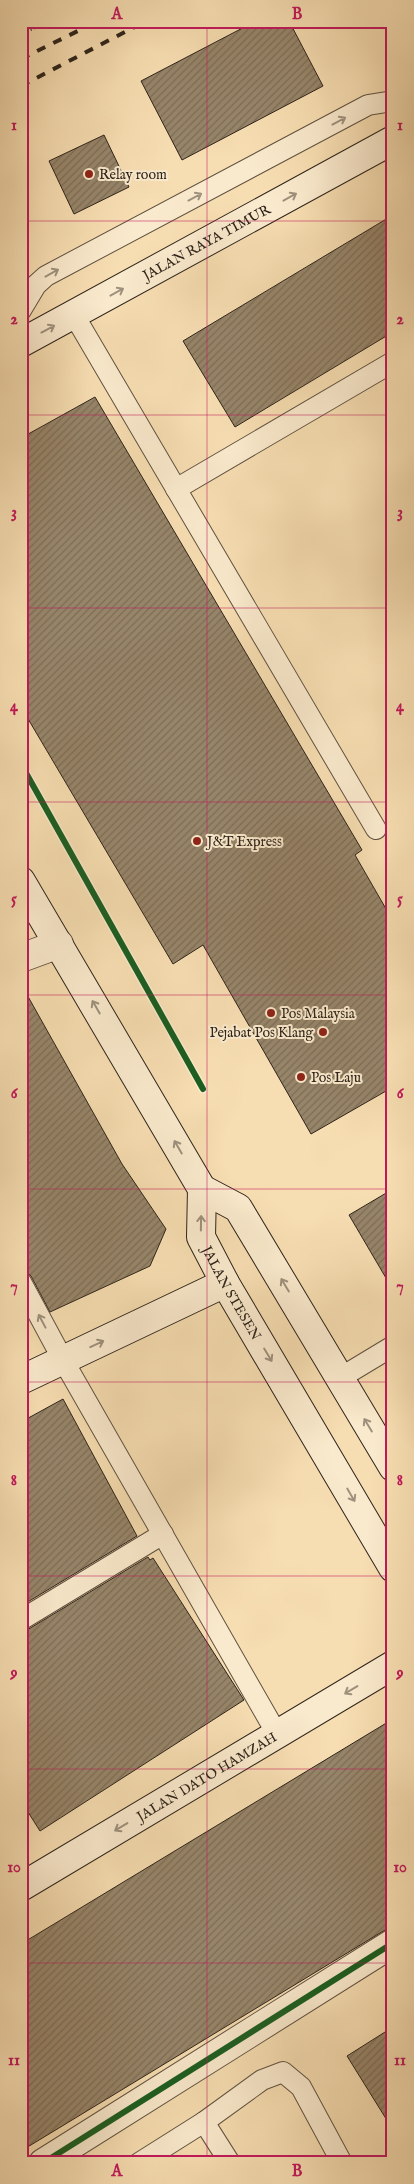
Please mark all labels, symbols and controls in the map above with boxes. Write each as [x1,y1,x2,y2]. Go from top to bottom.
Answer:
text: A [111,5,124,25]
text: B [292,5,303,25]
text: 1 [11,116,17,136]
one-way arrow [331,116,346,125]
text: 1 [397,116,403,136]
place label: Relay room [99,166,167,184]
marker: Relay room [83,168,95,180]
one-way arrow [283,191,297,201]
one-way arrow [188,192,203,202]
street label: JALAN RAYA TIMUR [138,200,274,286]
one-way arrow [44,268,59,278]
one-way arrow [110,287,125,297]
text: 2 [10,310,18,330]
text: 2 [396,310,404,330]
one-way arrow [40,324,55,333]
text: 3 [11,503,17,523]
text: 3 [397,503,403,523]
text: 4 [10,697,19,717]
text: 4 [396,697,405,717]
place label: J&T Express [205,833,282,851]
marker: J&T Express [191,835,203,847]
text: 5 [11,890,17,910]
text: 5 [397,890,403,910]
one-way arrow [90,1001,100,1015]
place label: Pos Malaysia [281,1005,356,1023]
marker: Pos Malaysia [265,1007,277,1019]
place label: Pejabat Pos Klang [209,1024,313,1042]
marker: Pejabat Pos Klang [317,1026,329,1038]
place label: Pos Laju [311,1069,361,1087]
marker: Pos Laju [295,1071,307,1083]
text: 6 [11,1084,19,1104]
text: 6 [397,1084,405,1104]
one-way arrow [172,1141,182,1155]
one-way arrow [197,1215,206,1231]
street label: JALAN STESEN [196,1241,265,1344]
text: 7 [10,1277,18,1297]
text: 7 [396,1277,404,1297]
one-way arrow [279,1279,289,1293]
one-way arrow [37,1314,46,1329]
one-way arrow [89,1339,104,1348]
one-way arrow [263,1348,273,1363]
one-way arrow [363,1418,373,1433]
text: 8 [11,1471,17,1491]
text: 8 [397,1471,403,1491]
one-way arrow [346,1488,356,1502]
text: 9 [10,1664,18,1684]
text: 9 [396,1664,404,1684]
one-way arrow [344,1686,358,1696]
street label: JALAN DATO HAMZAH [132,1728,280,1827]
one-way arrow [115,1823,129,1833]
text: 10 [7,1858,21,1878]
text: 10 [393,1858,407,1878]
text: 11 [8,2051,20,2071]
text: 11 [394,2051,406,2071]
text: A [111,2162,124,2182]
text: B [292,2162,303,2182]

